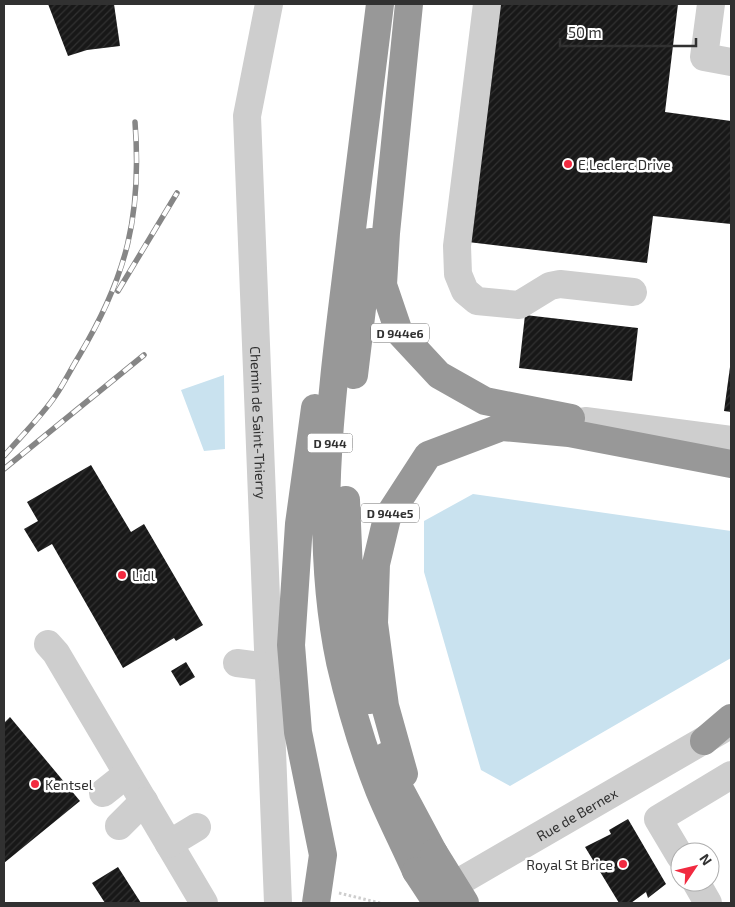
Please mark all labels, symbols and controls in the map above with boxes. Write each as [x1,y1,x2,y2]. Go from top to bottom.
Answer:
scale bar [560,15,696,47]
text: 50 m [568,23,602,41]
place label: E.Leclerc Drive [578,156,671,173]
marker: E.Leclerc Drive [562,158,574,170]
road number: D 944e6 [371,323,429,342]
street label: Chemin de Saint-Thierry [248,346,271,500]
road number: D 944 [308,433,352,452]
road number: D 944e5 [361,503,419,522]
place label: Lidl [132,567,156,584]
marker: Lidl [116,569,128,581]
place label: Kentsel [45,776,94,793]
marker: Kentsel [29,778,41,790]
street label: Rue de Bernex [533,783,621,844]
north arrow [670,842,720,892]
text: N [696,850,716,868]
place label: Royal St Brice [526,856,613,873]
marker: Royal St Brice [617,858,629,870]

